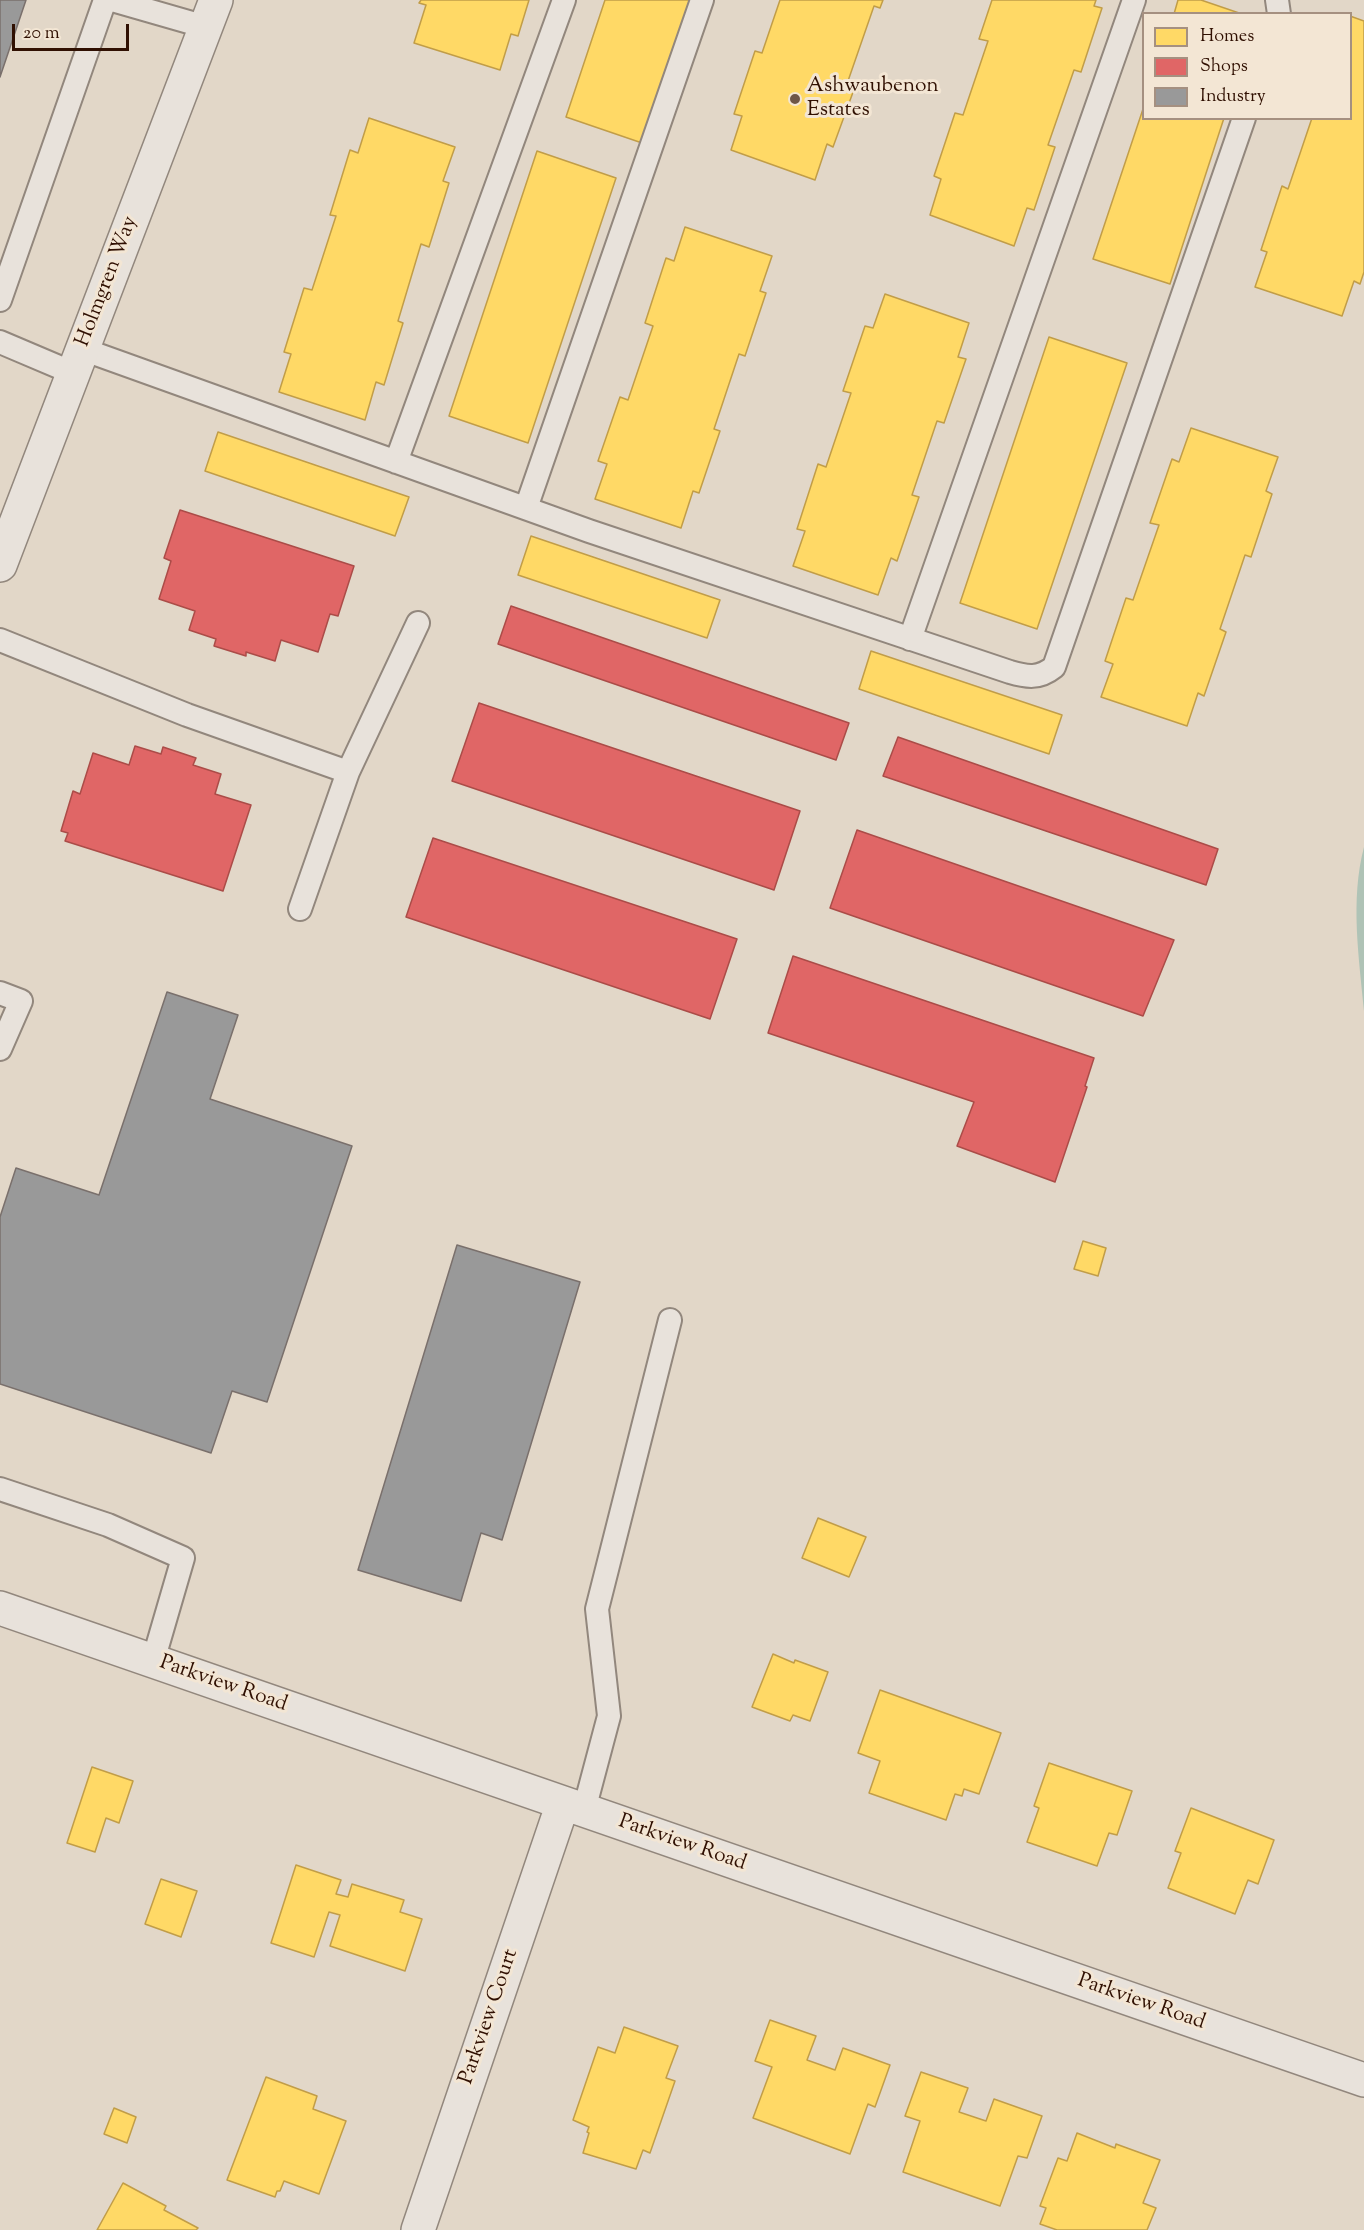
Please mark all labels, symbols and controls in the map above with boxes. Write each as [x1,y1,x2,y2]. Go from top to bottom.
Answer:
scale bar [15,12,132,50]
legend [1142,12,1352,120]
text: 20 m [23,21,60,47]
text: Homes [1200,24,1254,50]
text: Shops [1200,54,1248,80]
place label: Ashwaubenon Estates [807,74,939,124]
text: Industry [1200,84,1266,110]
marker: Ashwaubenon Estates [788,92,802,106]
street label: Holmgren Way [72,213,144,351]
street label: Parkview Road [156,1651,290,1719]
street label: Parkview Road [615,1810,749,1878]
street label: Parkview Court [455,1946,525,2088]
street label: Parkview Road [1074,1969,1208,2037]

